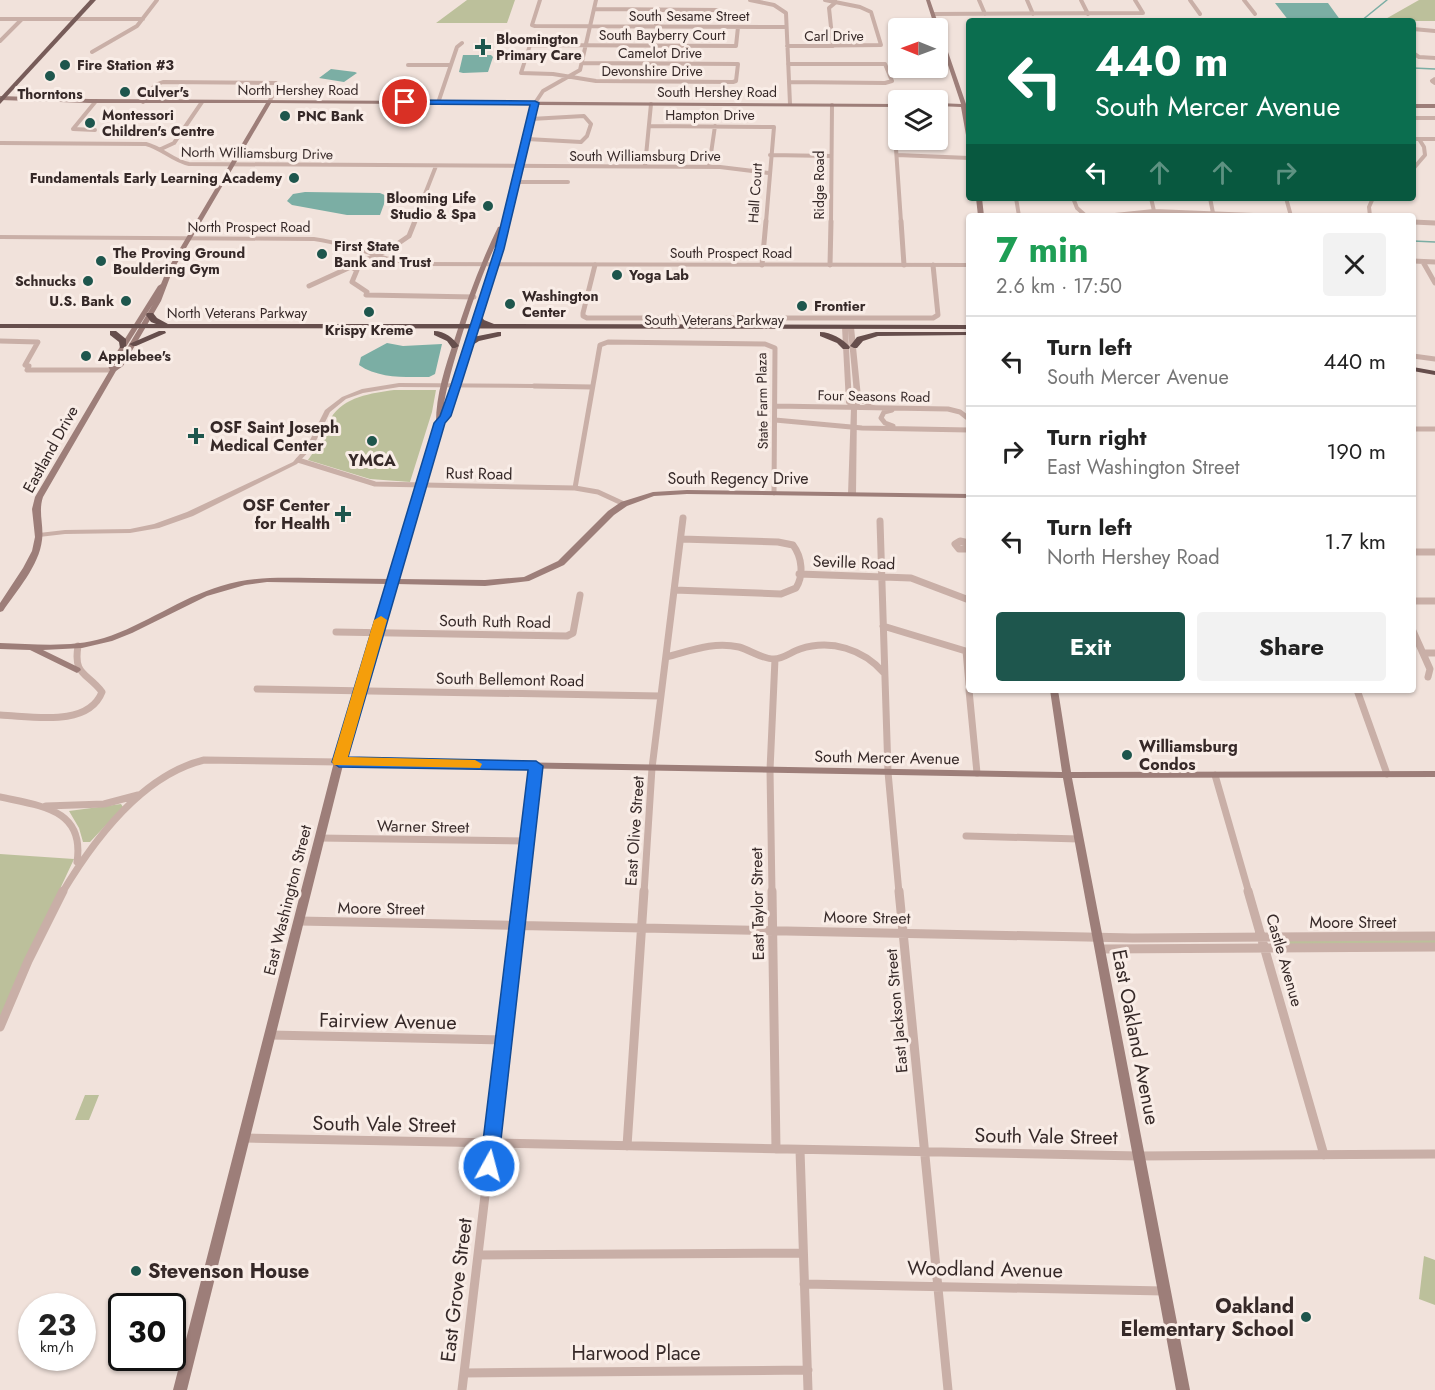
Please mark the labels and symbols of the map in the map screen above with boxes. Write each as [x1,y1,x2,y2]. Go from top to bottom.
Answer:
street label: South Sesame Street [629,6,750,26]
north arrow [888,18,948,78]
street label: South Bayberry Court [599,25,726,45]
street label: Carl Drive [804,26,864,46]
place label: Bloomington Primary Care [496,29,582,65]
marker: Bloomington Primary Care [474,38,492,56]
street label: Camelot Drive [618,43,702,63]
place label: Fire Station #3 [77,55,174,75]
marker: Fire Station #3 [58,58,72,72]
street label: Devonshire Drive [601,61,703,81]
marker: Thorntons [43,69,57,83]
pin [379,76,430,127]
street label: North Hershey Road [238,80,358,100]
place label: Culver's [137,82,189,102]
street label: South Hershey Road [657,82,777,102]
place label: Thorntons [17,84,83,104]
marker: Culver's [118,85,132,99]
place label: Montessori Children's Centre [102,105,215,141]
street label: Hampton Drive [665,105,755,125]
place label: PNC Bank [297,106,364,126]
marker: PNC Bank [278,109,292,123]
marker: Montessori Children's Centre [83,116,97,130]
street label: North Williamsburg Drive [181,142,333,164]
street label: South Williamsburg Drive [569,146,721,166]
street label: Ridge Road [809,150,829,220]
street label: Hall Court [743,162,767,224]
place label: Fundamentals Early Learning Academy [30,168,283,188]
marker: Fundamentals Early Learning Academy [287,171,301,185]
place label: Blooming Life Studio & Spa [386,188,476,224]
marker: Blooming Life Studio & Spa [481,199,495,213]
street label: North Prospect Road [187,217,311,237]
place label: First State Bank and Trust [334,236,432,272]
place label: The Proving Ground Bouldering Gym [113,243,245,279]
street label: South Prospect Road [670,243,792,263]
marker: First State Bank and Trust [315,247,329,261]
marker: The Proving Ground Bouldering Gym [94,254,108,268]
place label: Yoga Lab [628,265,689,285]
marker: Yoga Lab [610,268,624,282]
place label: Schnucks [15,271,77,291]
marker: Schnucks [81,274,95,288]
place label: Washington Center [522,286,599,322]
place label: U.S. Bank [49,291,114,311]
marker: U.S. Bank [119,294,133,308]
place label: Frontier [814,296,866,316]
marker: Washington Center [503,297,517,311]
marker: Frontier [795,299,809,313]
street label: North Veterans Parkway [167,303,308,323]
marker: Krispy Kreme [362,305,376,319]
street label: South Veterans Parkway [644,310,785,330]
place label: Krispy Kreme [325,320,413,340]
place label: Applebee's [97,346,172,366]
marker: Applebee's [79,349,93,363]
street label: State Farm Plaza [751,353,773,449]
street label: Four Seasons Road [817,385,931,407]
street label: Eastland Drive [17,402,84,497]
place label: OSF Saint Joseph Medical Center [210,416,339,457]
marker: OSF Saint Joseph Medical Center [187,427,205,445]
marker: YMCA [365,434,379,448]
place label: YMCA [347,449,396,472]
street label: Rust Road [445,461,513,486]
street label: South Regency Drive [668,467,808,490]
place label: OSF Center for Health [243,494,330,535]
marker: OSF Center for Health [334,505,352,523]
street label: Seville Road [812,550,896,575]
street label: South Ruth Road [439,609,551,634]
street label: South Bellemont Road [436,667,584,692]
place label: Williamsburg Condos [1139,735,1238,776]
street label: South Mercer Avenue [814,745,960,770]
marker: Williamsburg Condos [1120,748,1134,762]
street label: East Olive Street [619,775,650,887]
street label: Warner Street [377,814,470,839]
street label: East Washington Street [258,822,317,978]
street label: East Taylor Street [745,847,770,961]
street label: Moore Street [337,896,425,921]
street label: Moore Street [823,905,911,930]
street label: Castle Avenue [1260,911,1309,1009]
street label: Moore Street [1310,911,1397,934]
street label: East Oakland Avenue [1104,947,1167,1127]
street label: East Jackson Street [880,948,913,1074]
street label: Fairview Avenue [319,1006,457,1037]
street label: South Vale Street [312,1109,456,1140]
street label: South Vale Street [974,1121,1118,1152]
position arrow [457,1134,521,1198]
street label: East Grove Street [433,1216,480,1364]
street label: Woodland Avenue [907,1254,1063,1285]
place label: Stevenson House [148,1257,309,1286]
marker: Stevenson House [129,1264,143,1278]
place label: Oakland Elementary School [1121,1292,1294,1344]
speed limit sign: 30 [108,1293,186,1371]
marker: Oakland Elementary School [1299,1310,1313,1324]
street label: Harwood Place [572,1339,700,1368]

